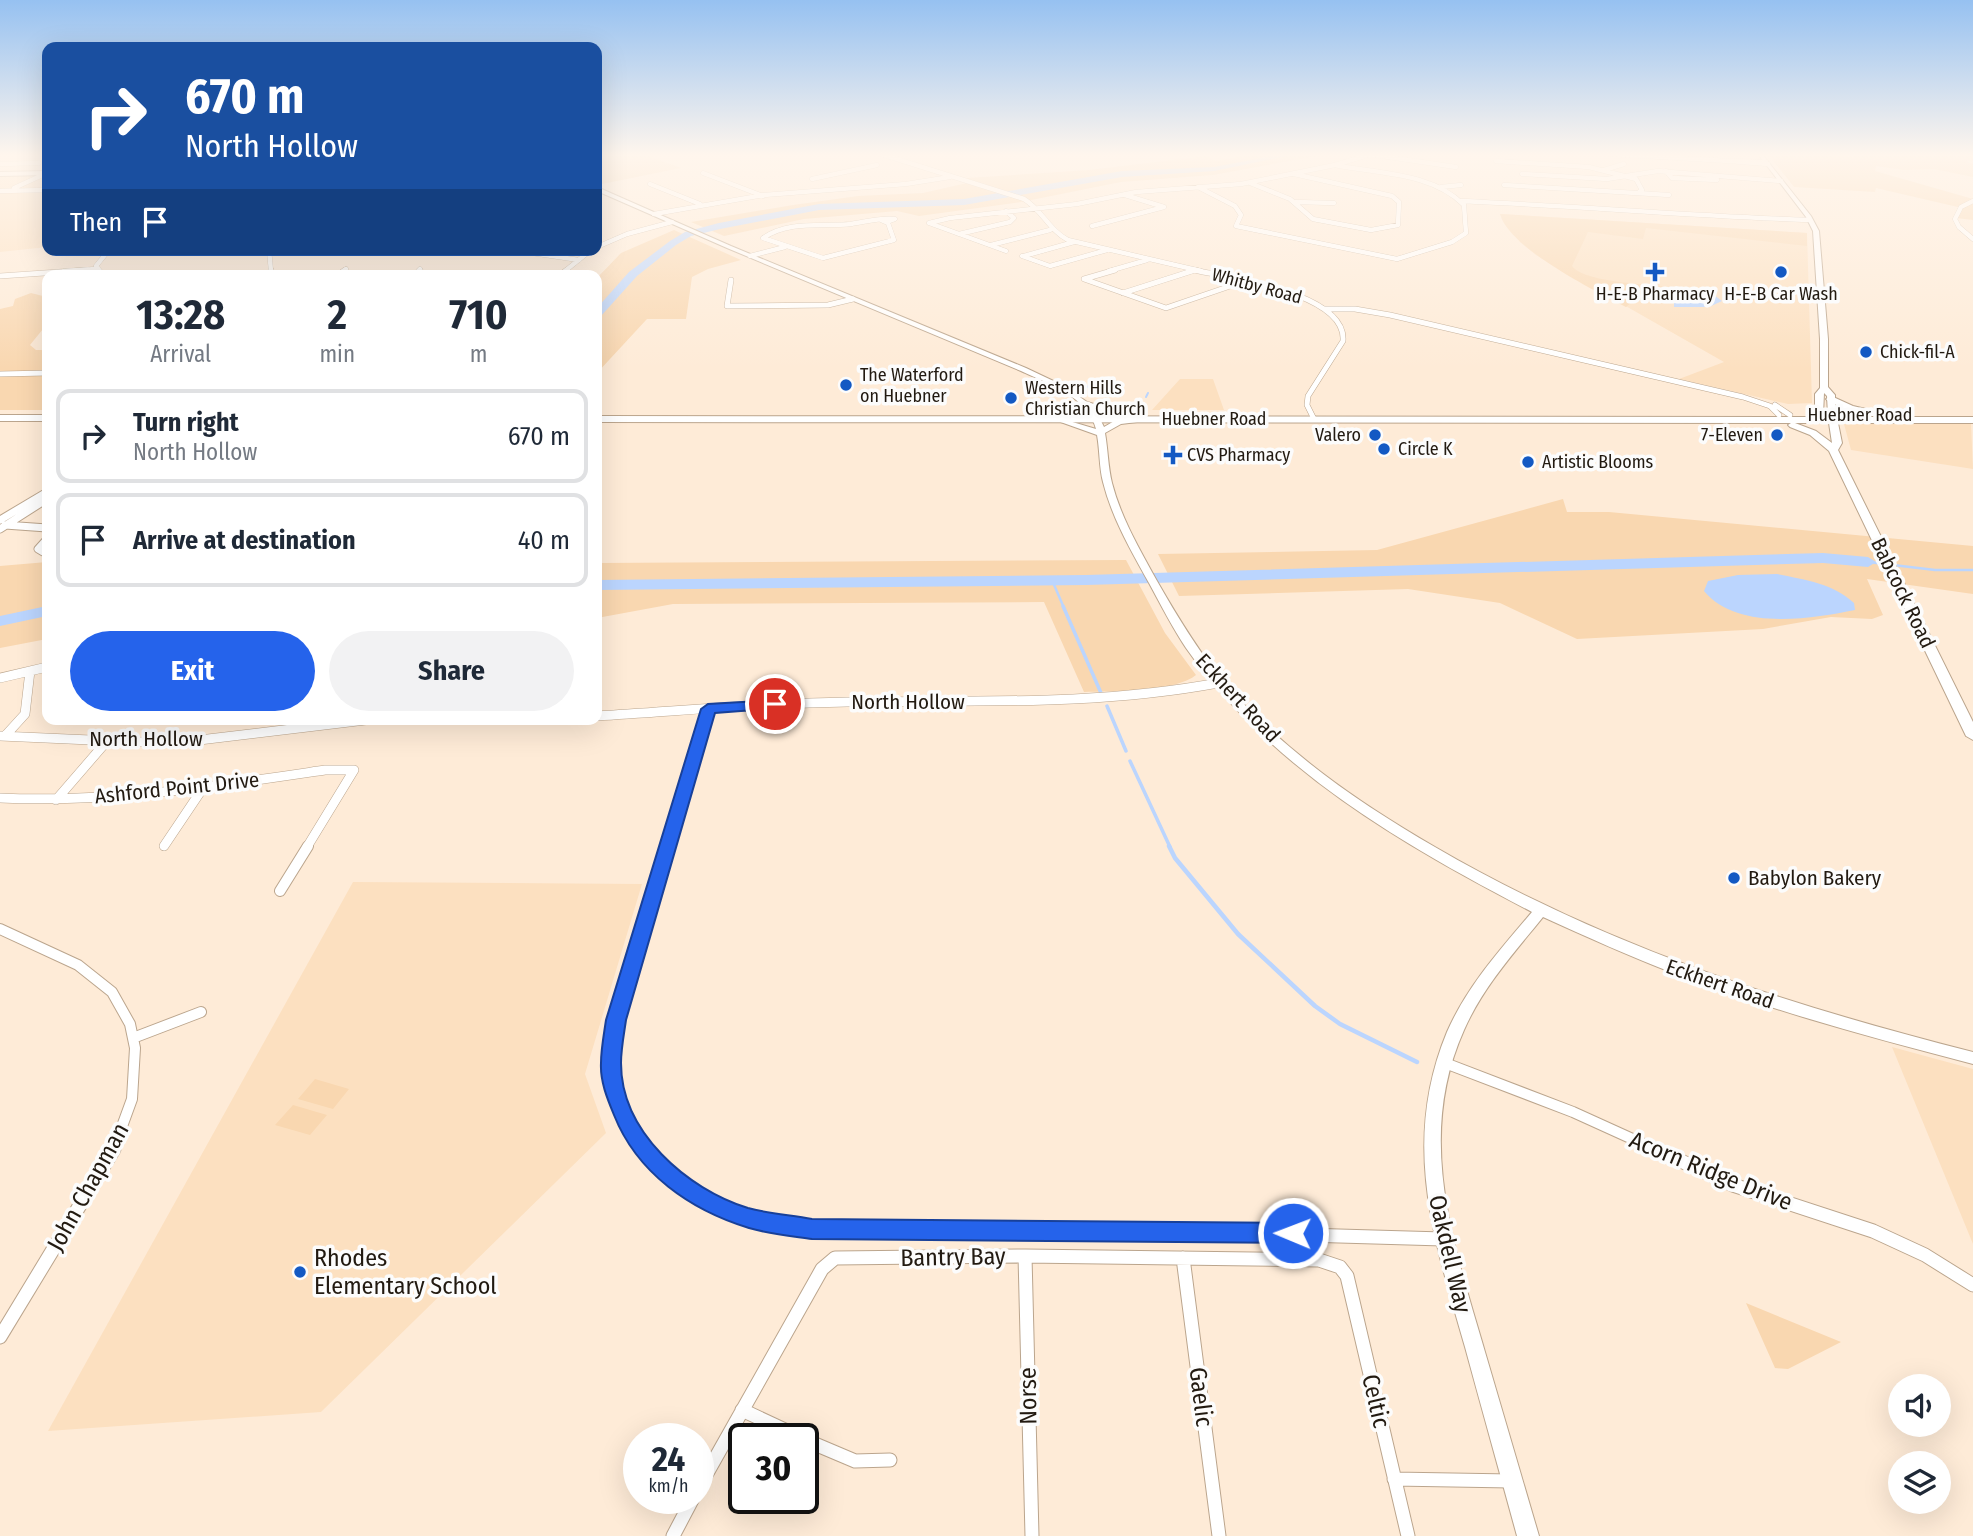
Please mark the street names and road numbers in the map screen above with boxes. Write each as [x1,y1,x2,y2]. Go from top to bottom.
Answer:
street label: Whitby Road [1209,263,1305,309]
street label: Huebner Road [1808,404,1913,426]
street label: Huebner Road [1162,408,1267,430]
street label: Babcock Road [1865,533,1941,653]
street label: Eckhert Road [1190,648,1286,748]
street label: North Hollow [851,689,965,715]
street label: North Hollow [89,726,203,752]
street label: Ashford Point Drive [93,766,261,810]
street label: Eckhert Road [1663,953,1777,1015]
street label: John Chapman [41,1118,135,1256]
street label: Acorn Ridge Drive [1626,1126,1796,1216]
street label: Oakdell Way [1423,1192,1477,1316]
street label: Bantry Bay [900,1242,1006,1272]
street label: Gaelic [1183,1366,1219,1428]
street label: Norse [1014,1367,1042,1425]
street label: Celtic [1356,1372,1396,1430]

